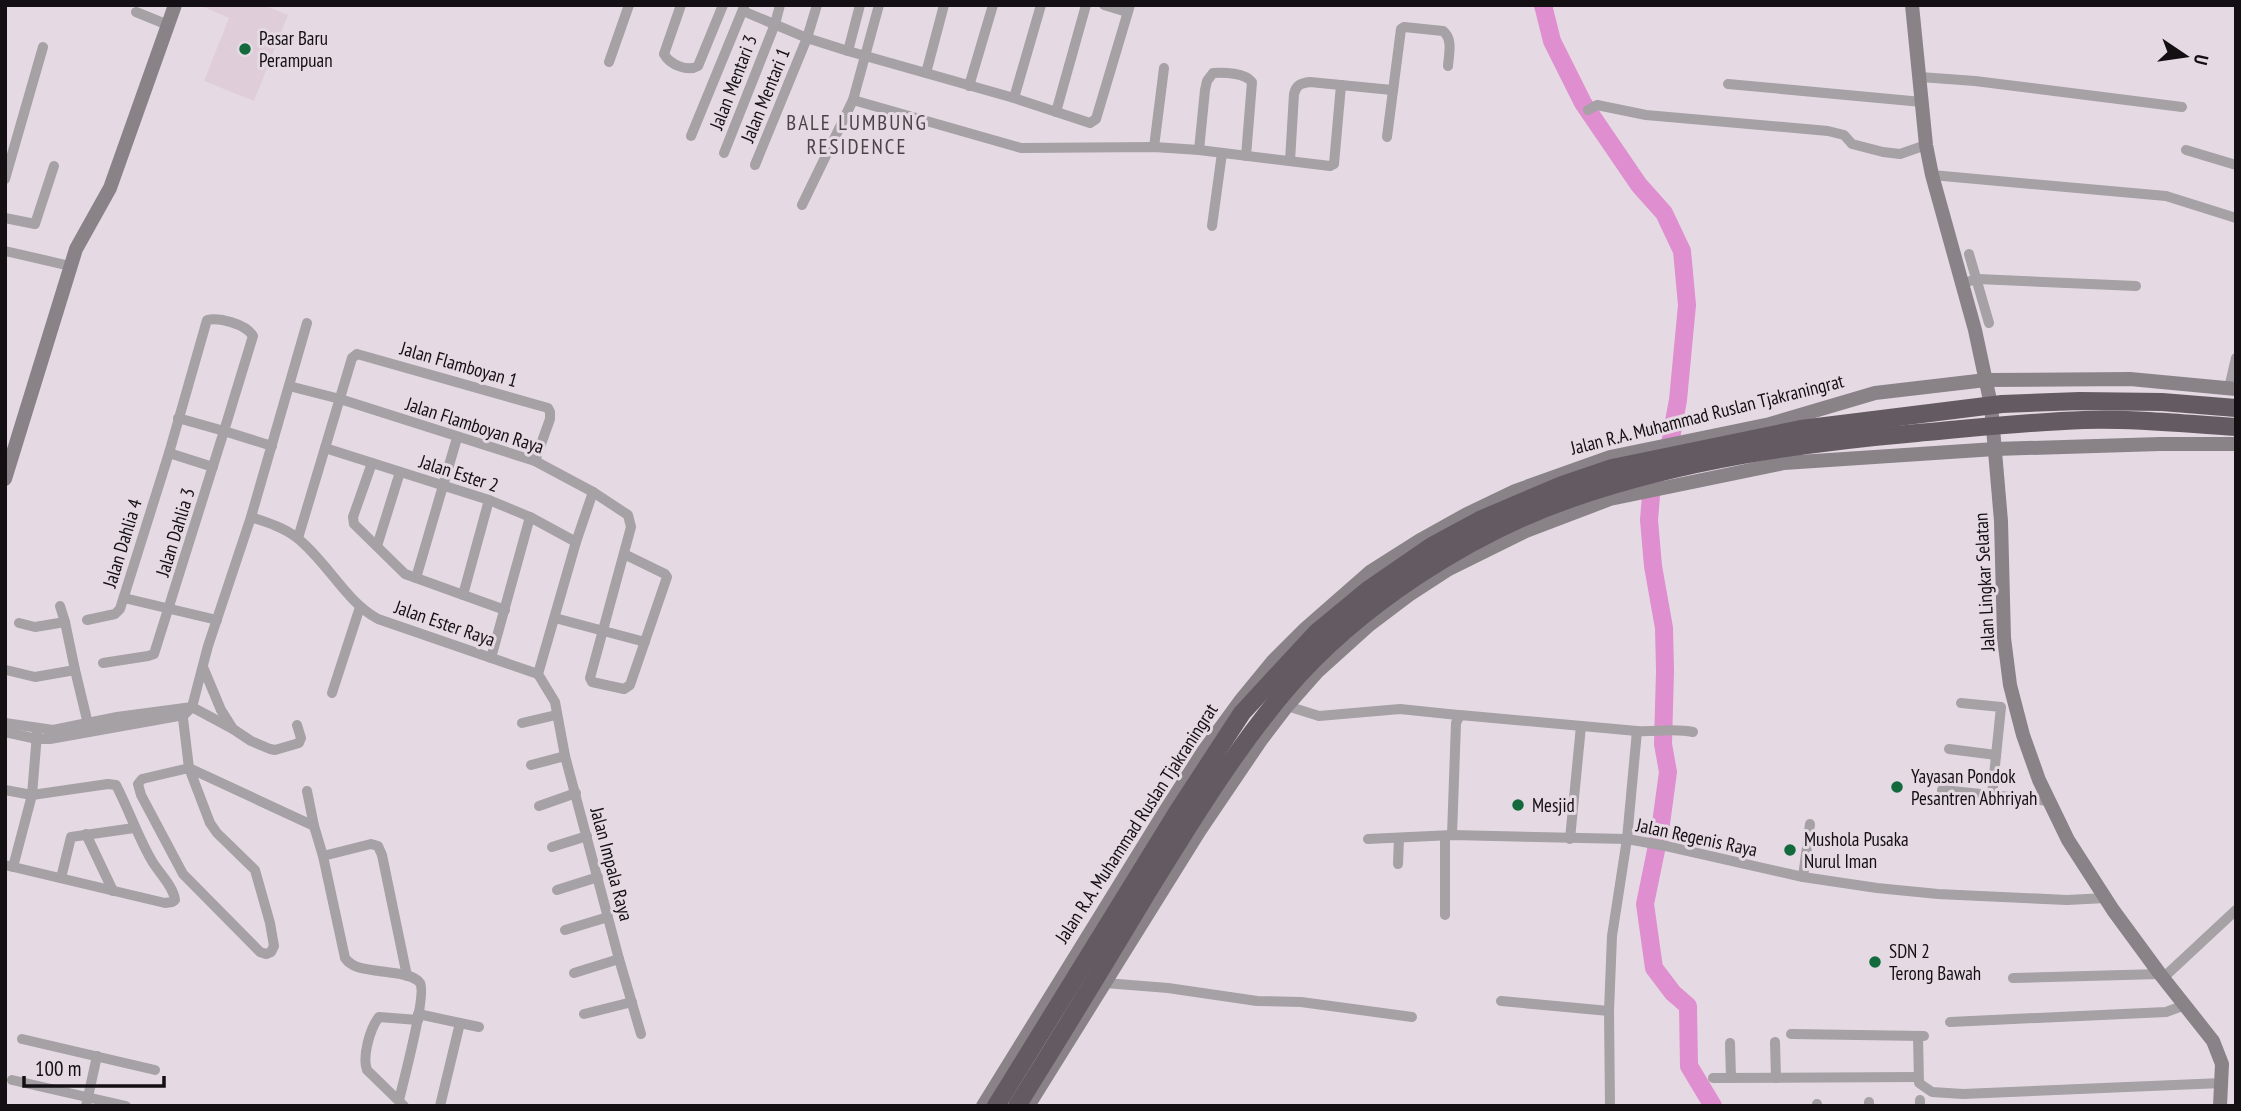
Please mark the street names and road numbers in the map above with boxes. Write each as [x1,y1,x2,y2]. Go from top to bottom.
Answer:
street label: Jalan Mentari 3 [704,31,762,134]
street label: Jalan Mentari 1 [735,44,795,147]
street label: Jalan Flamboyan 1 [397,336,520,392]
street label: Jalan R.A. Muhammad Ruslan Tjakraningrat [1567,368,1847,460]
street label: Jalan Flamboyan Raya [402,391,547,459]
street label: Jalan Ester 2 [415,449,502,497]
street label: Jalan Dahlia 3 [150,485,200,580]
street label: Jalan Dahlia 4 [97,495,147,591]
street label: Jalan Lingkar Selatan [1968,512,2000,653]
street label: Jalan Ester Raya [391,594,498,651]
street label: Jalan R.A. Muhammad Ruslan Tjakraningrat [1049,698,1223,948]
street label: Jalan Impala Raya [585,804,639,923]
street label: Jalan Regenis Raya [1633,812,1760,862]

